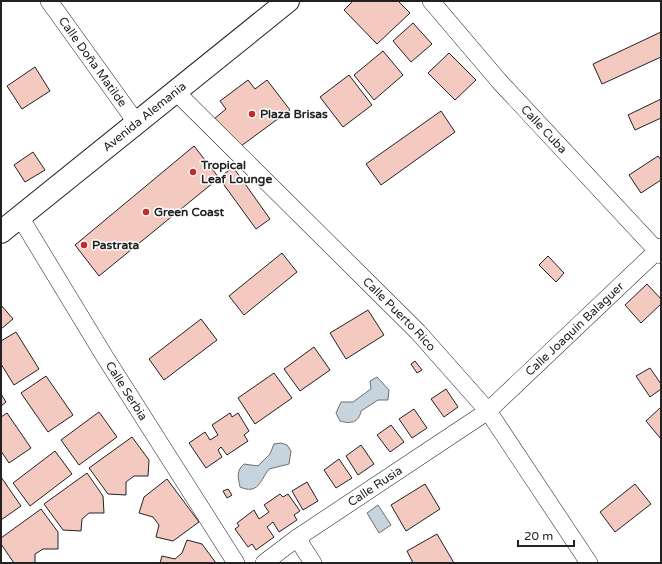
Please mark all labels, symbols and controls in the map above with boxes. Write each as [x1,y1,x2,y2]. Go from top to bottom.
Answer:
street label: Calle Doña Matilde [56,14,130,110]
street label: Avenida Alemania [100,79,189,154]
street label: Calle Cuba [518,102,570,156]
place label: Plaza Brisas [260,107,328,121]
marker: Plaza Brisas [247,109,257,119]
place label: Tropical Leaf Lounge [200,158,272,187]
marker: Tropical Leaf Lounge [188,167,198,177]
place label: Green Coast [154,205,224,219]
marker: Green Coast [141,207,151,217]
place label: Pastrata [92,238,140,252]
marker: Pastrata [79,240,89,250]
street label: Calle Puerto Rico [360,274,439,354]
street label: Calle Joaquín Balaguer [523,279,627,379]
street label: Calle Serbia [103,359,151,423]
street label: Calle Rusia [345,463,405,509]
scale bar [518,522,574,548]
text: 20 m [524,529,553,543]

